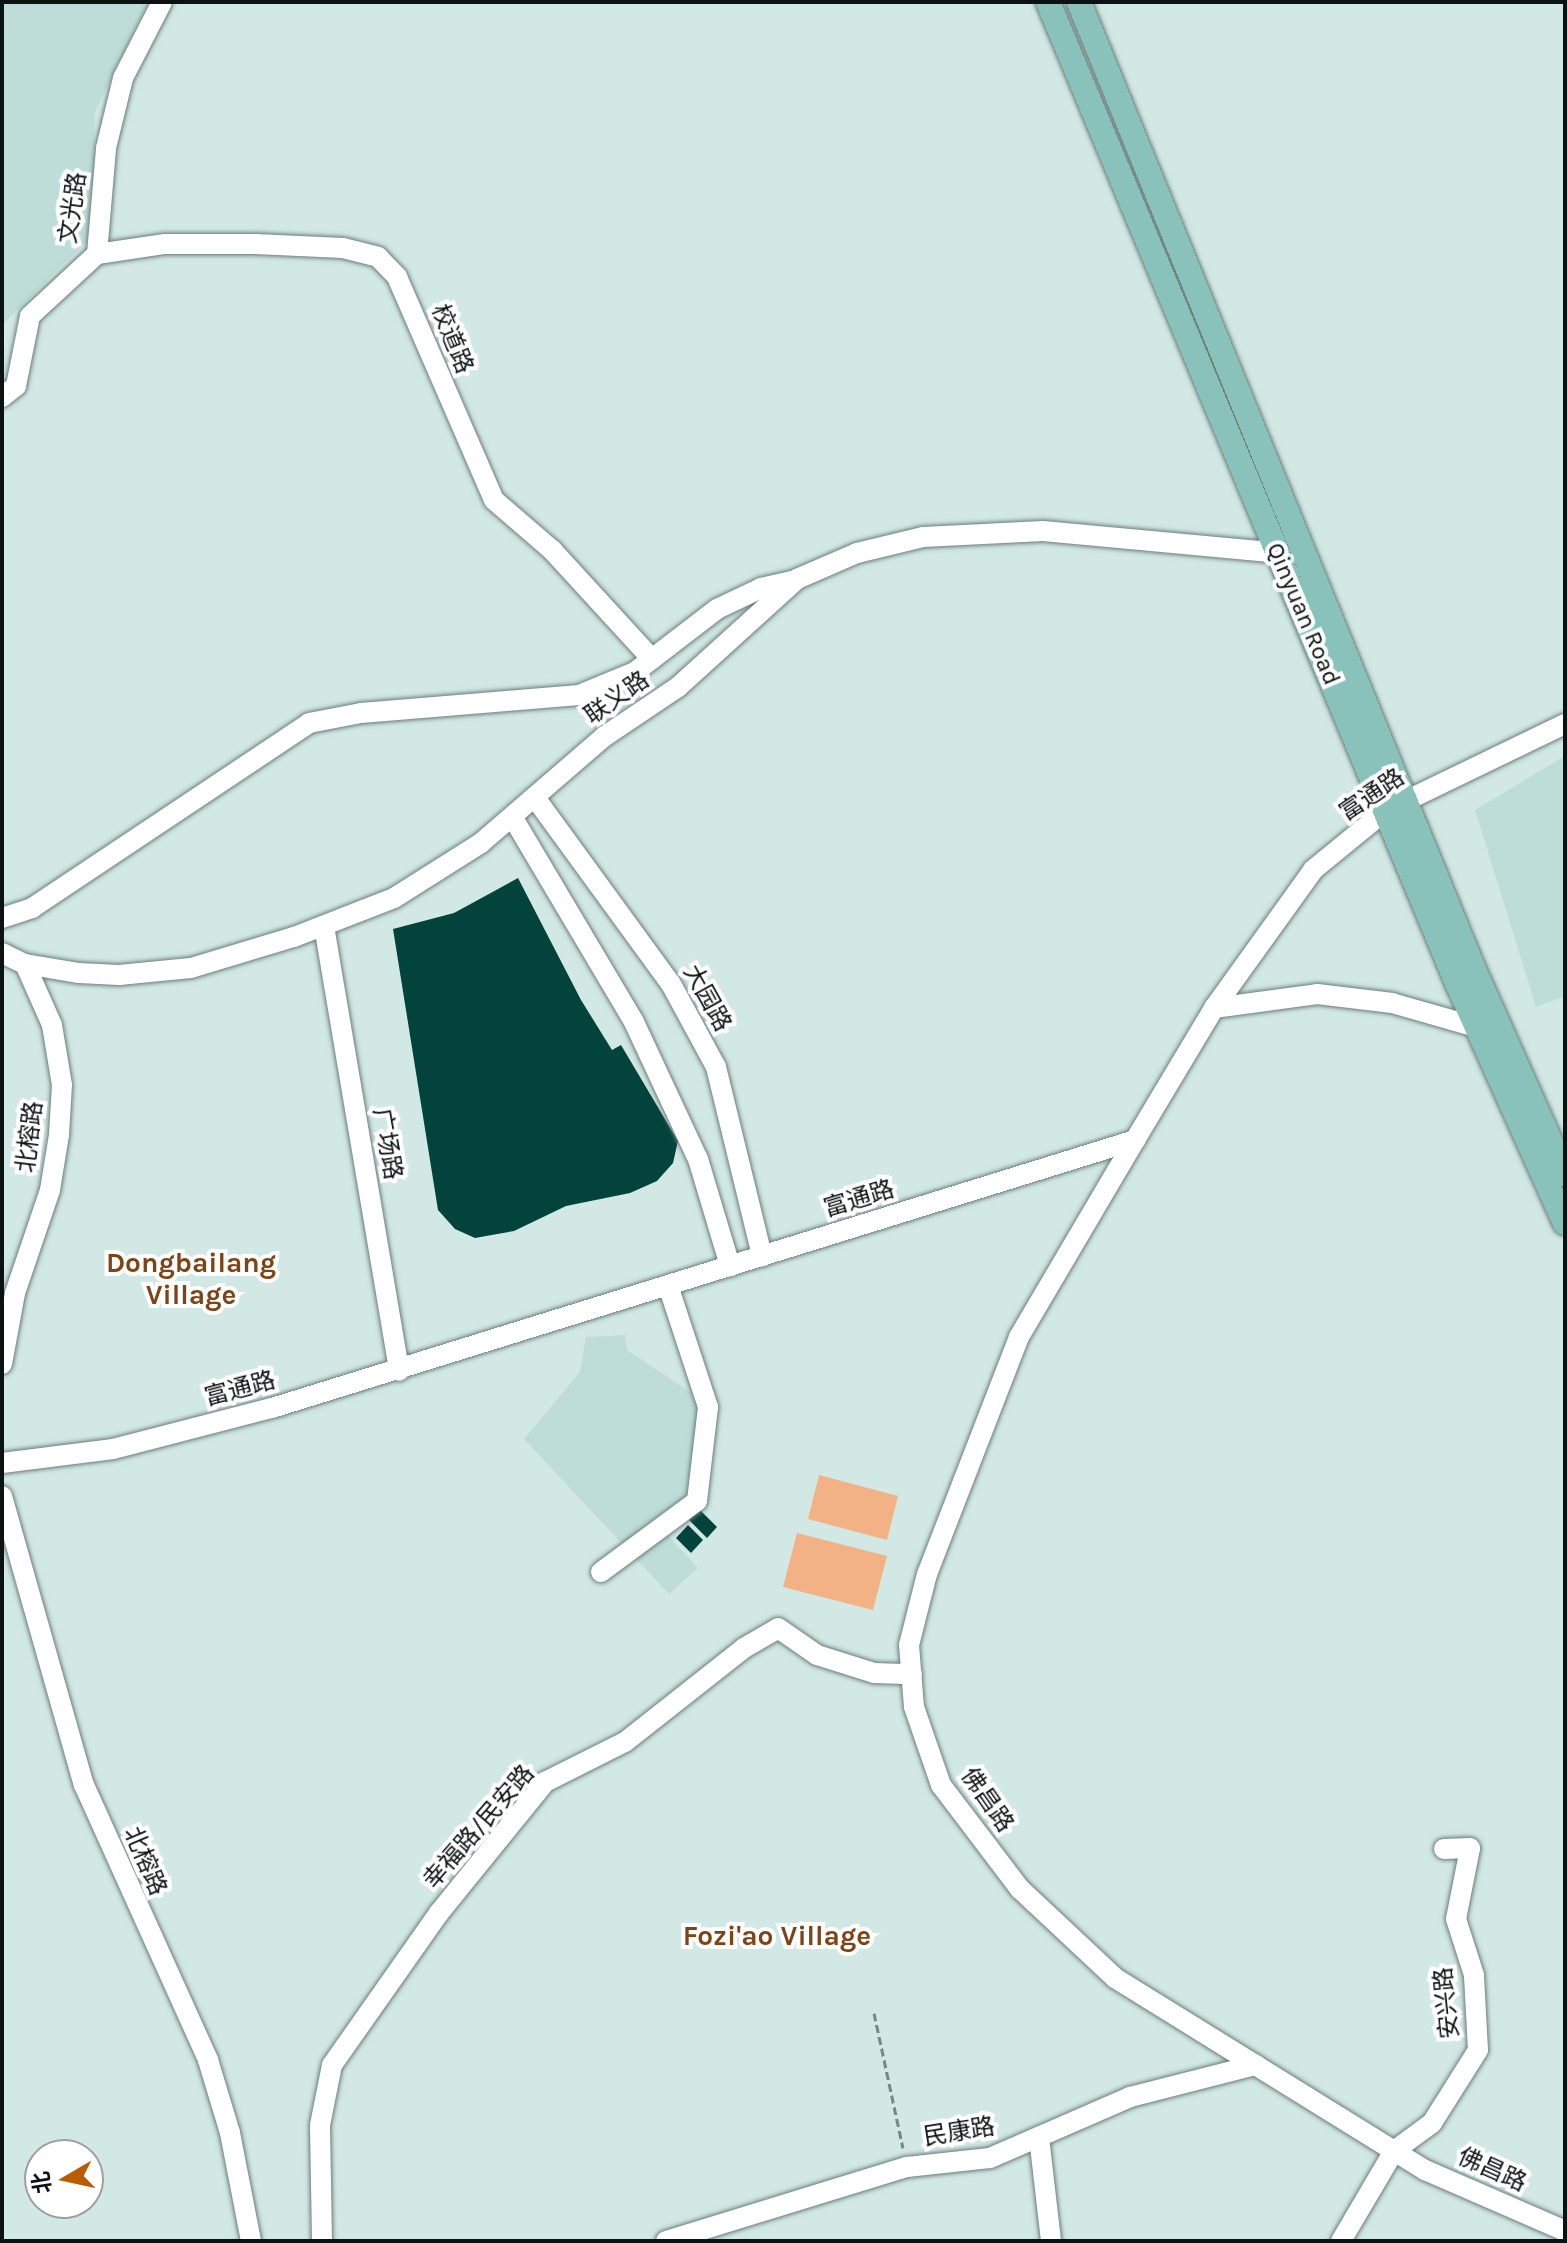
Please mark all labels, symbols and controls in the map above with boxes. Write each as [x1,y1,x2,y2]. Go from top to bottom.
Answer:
street label: 文光路 [54,170,92,246]
street label: 校道路 [425,300,479,378]
street label: Qinyuan Road [1260,539,1346,689]
street label: 联义路 [579,666,655,730]
street label: 富通路 [1334,763,1410,827]
street label: 大园路 [677,960,737,1036]
street label: 北榕路 [11,1100,49,1174]
street label: 广场路 [367,1106,407,1182]
street label: 富通路 [820,1175,898,1223]
district label: Dongbailang Village [106,1246,276,1312]
street label: 富通路 [201,1366,279,1412]
street label: 幸福路/民安路 [417,1759,541,1895]
street label: 佛昌路 [955,1762,1019,1838]
street label: 北榕路 [118,1822,172,1900]
district label: Fozi'ao Village [683,1919,871,1953]
street label: 安兴路 [1429,1966,1465,2040]
street label: 民康路 [921,2112,997,2152]
north arrow [24,2139,104,2219]
street label: 佛昌路 [1453,2142,1531,2198]
text: 北 [28,2170,57,2195]

